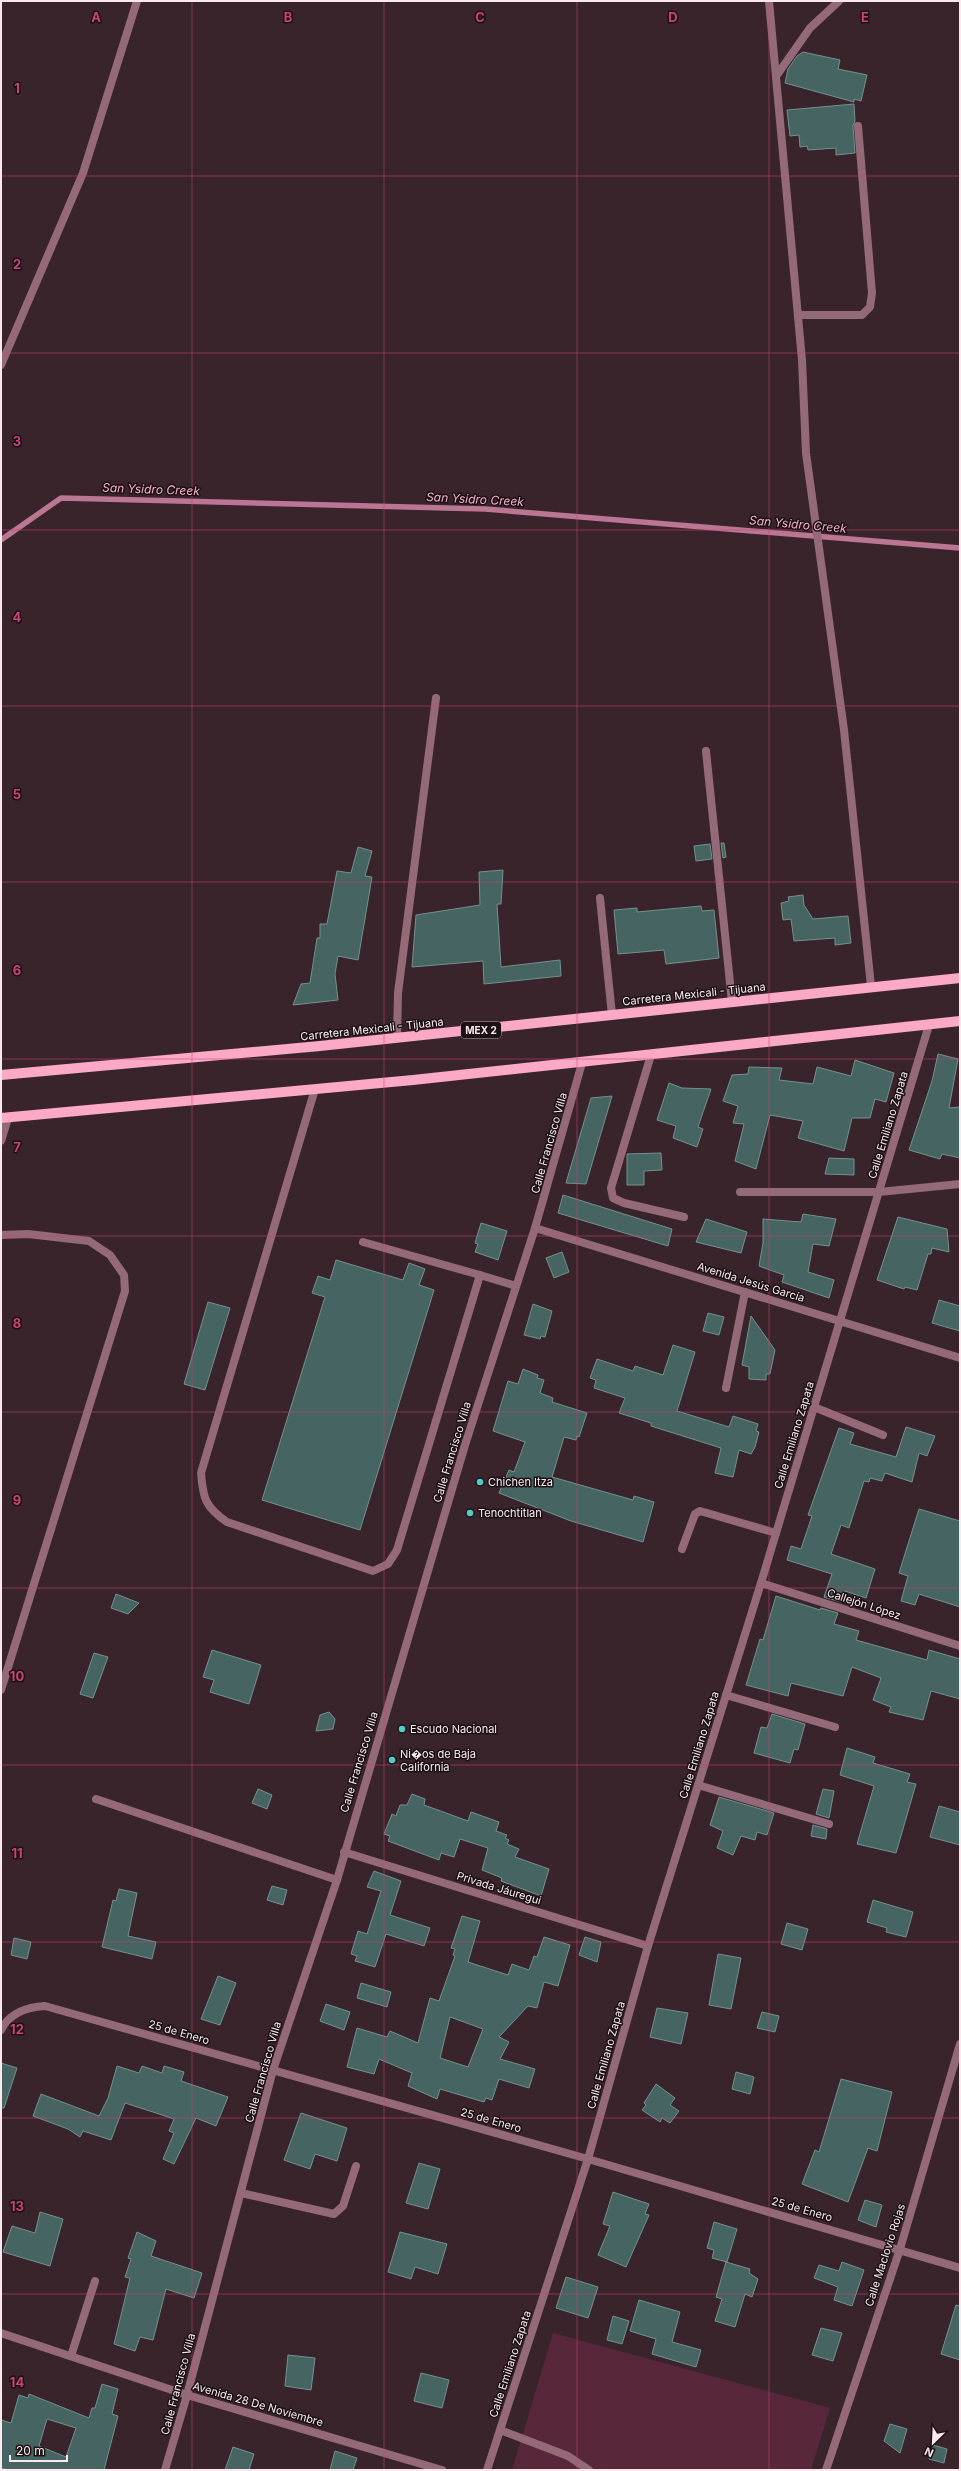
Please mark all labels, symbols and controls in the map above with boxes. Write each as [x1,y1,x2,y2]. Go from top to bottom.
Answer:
text: A [91,9,101,25]
text: B [284,9,293,25]
text: C [475,9,485,25]
text: D [668,9,678,25]
text: E [861,9,869,25]
text: 1 [14,80,20,96]
text: 2 [13,256,21,272]
text: 3 [13,433,21,449]
water label: San Ysidro Creek [102,480,201,498]
water label: San Ysidro Creek [426,489,525,509]
water label: San Ysidro Creek [749,512,848,536]
text: 4 [13,609,22,625]
text: 5 [13,786,21,802]
text: 6 [13,962,21,978]
street label: Carretera Mexicali - Tijuana [622,980,766,1008]
street label: Carretera Mexicali - Tijuana [300,1015,444,1043]
road number: MEX 2 [461,1022,501,1038]
street label: Calle Emiliano Zapata [865,1070,911,1180]
street label: Calle Francisco Villa [528,1091,570,1195]
text: 7 [13,1139,21,1155]
street label: Avenida Jesús García [696,1259,806,1305]
text: 8 [13,1315,21,1331]
street label: Calle Emiliano Zapata [771,1380,817,1490]
street label: Calle Francisco Villa [430,1400,474,1504]
place label: Chichen Itza [488,1475,553,1489]
marker: Chichen Itza [475,1477,485,1487]
text: 9 [13,1492,21,1508]
place label: Tenochtitlan [478,1506,542,1520]
marker: Tenochtitlan [465,1508,475,1518]
street label: Callejón López [825,1585,903,1623]
text: 10 [10,1668,24,1684]
street label: Calle Emiliano Zapata [676,1690,722,1800]
street label: Calle Francisco Villa [337,1710,381,1814]
place label: Escudo Nacional [410,1722,497,1736]
marker: Escudo Nacional [397,1724,407,1734]
place label: Ni�os de Baja California [400,1747,476,1774]
marker: Ni�os de Baja California [387,1755,397,1765]
text: 11 [11,1845,23,1861]
street label: Privada Jáuregui [455,1869,543,1907]
street label: Calle Emiliano Zapata [584,1999,628,2111]
street label: 25 de Enero [147,2017,212,2047]
street label: Calle Francisco Villa [242,2020,284,2124]
text: 12 [10,2021,24,2037]
street label: 25 de Enero [459,2105,524,2135]
street label: 25 de Enero [770,2194,835,2224]
text: 13 [10,2198,24,2214]
street label: Calle Maclovio Rojas [862,2202,908,2308]
street label: Calle Emiliano Zapata [486,2309,534,2419]
street label: Calle Francisco Villa [158,2332,198,2436]
text: 14 [10,2374,24,2390]
street label: Avenida 28 De Noviembre [191,2379,325,2429]
north arrow [913,2423,953,2463]
scale bar [10,2437,67,2463]
text: 20 m [16,2443,45,2458]
text: N [922,2444,936,2460]

